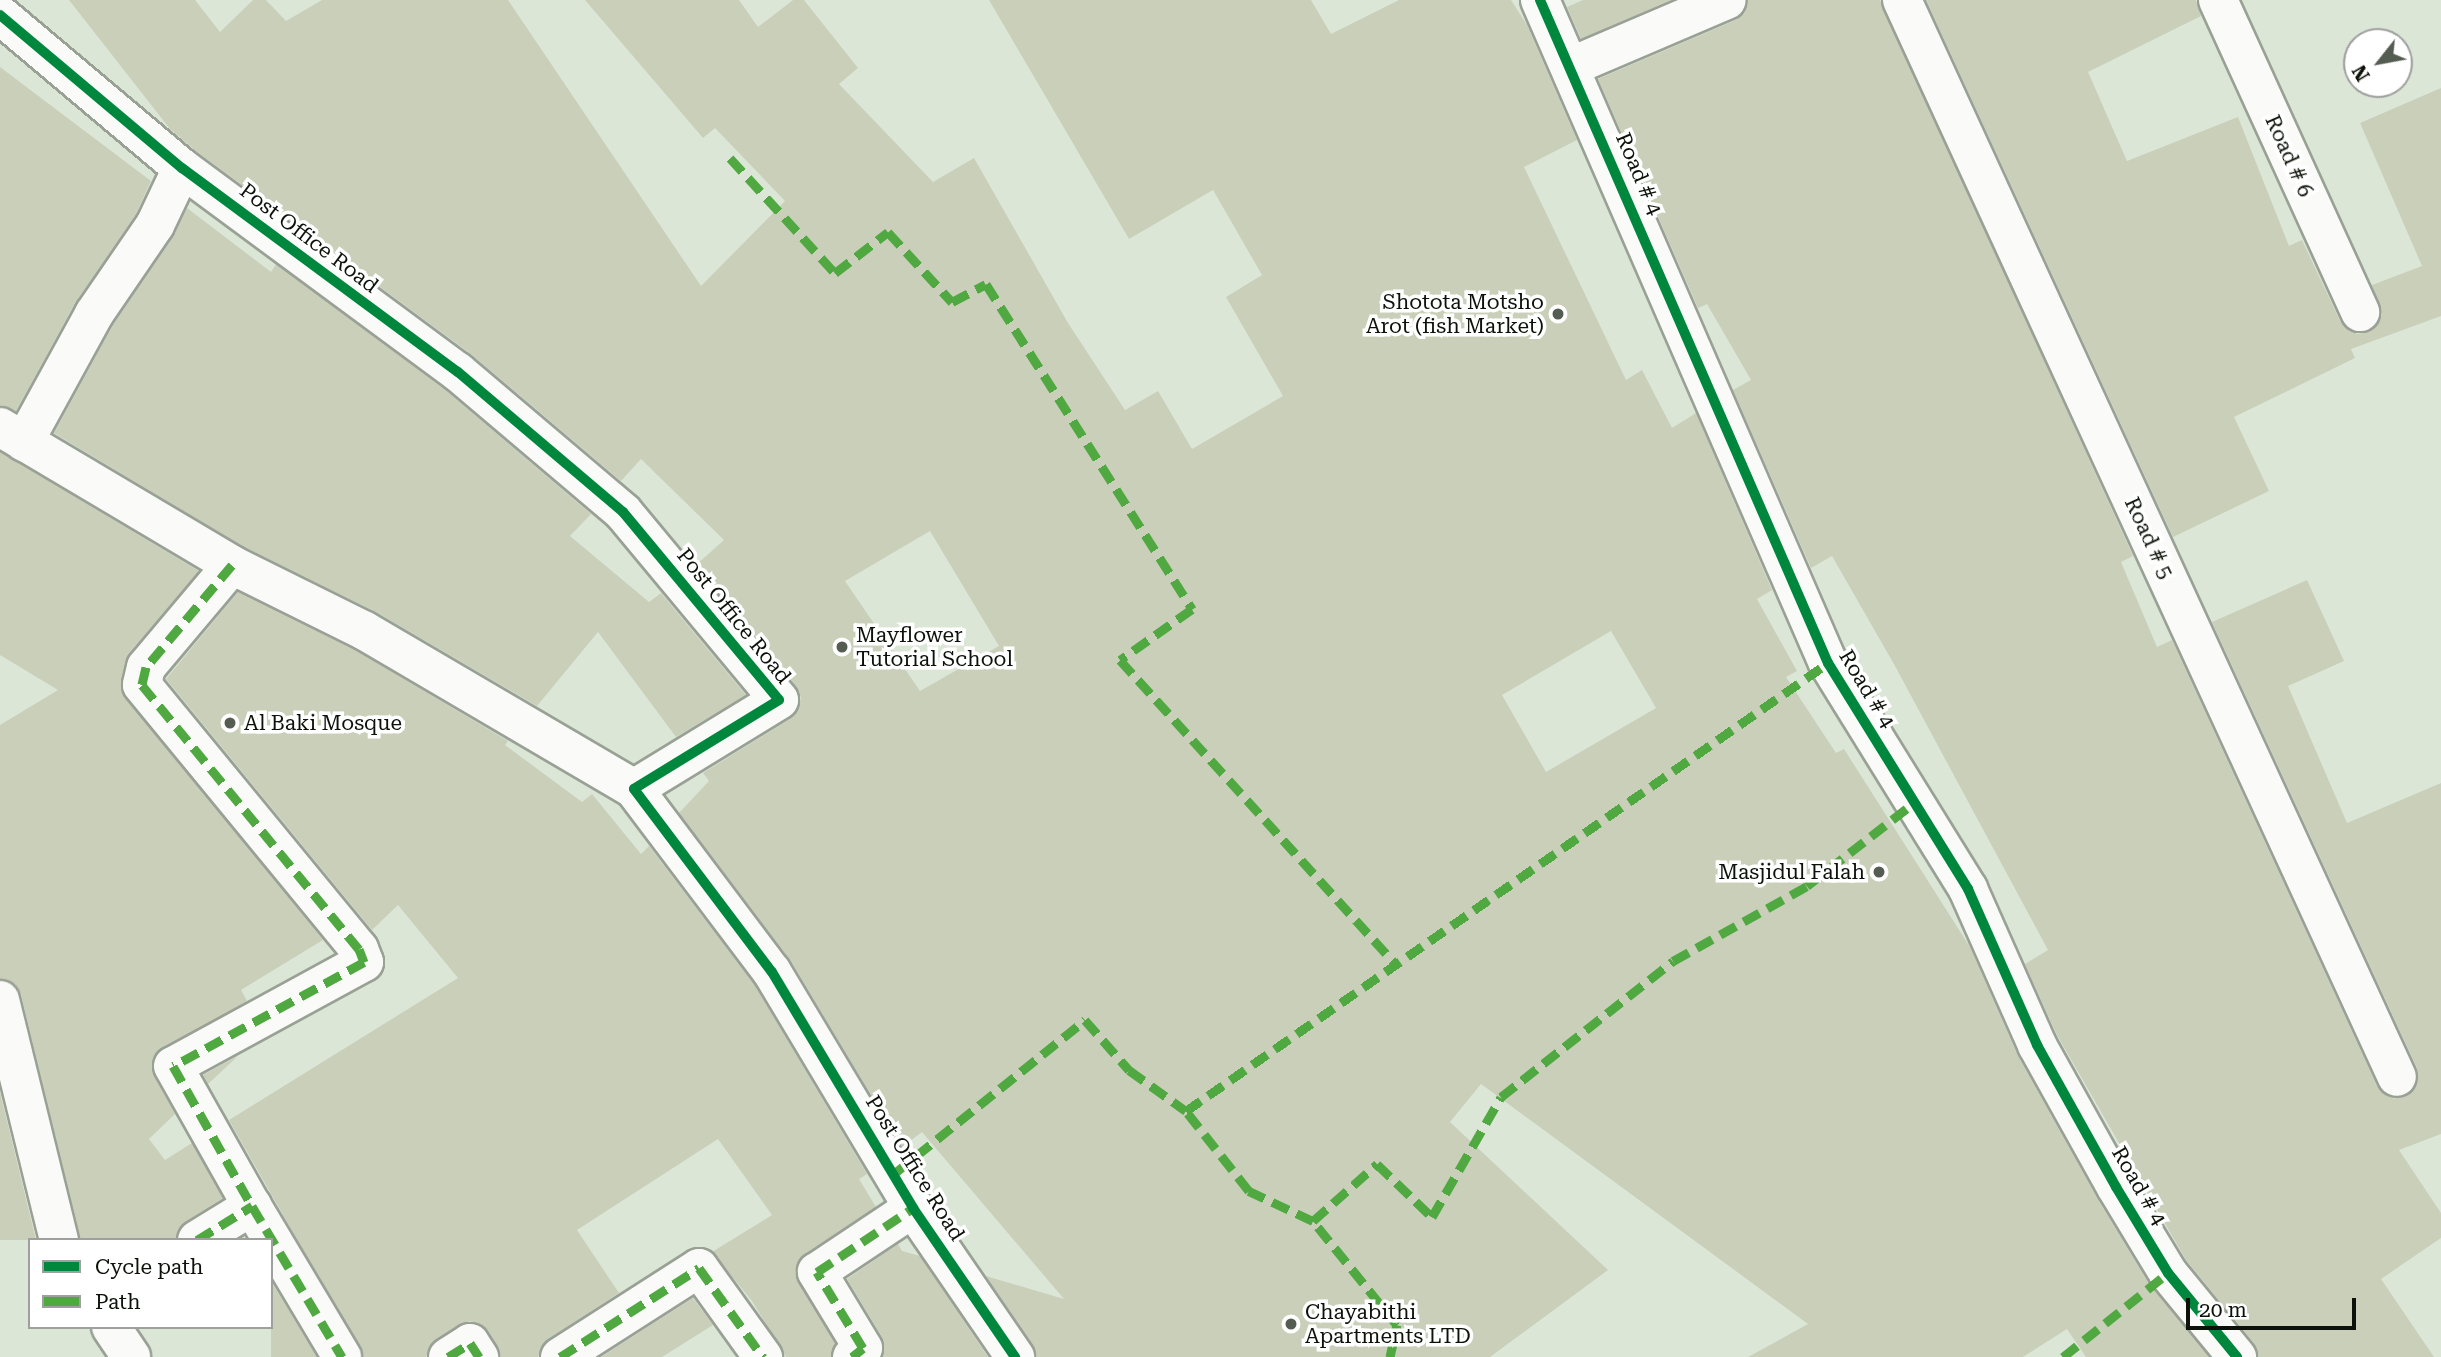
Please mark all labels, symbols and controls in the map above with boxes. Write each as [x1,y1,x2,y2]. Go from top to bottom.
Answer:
north arrow [2343,28,2413,98]
text: N [2348,61,2375,85]
street label: Road # 6 [2260,111,2318,201]
street label: Road # 4 [1610,129,1668,219]
street label: Post Office Road [235,178,383,298]
place label: Shotota Motsho Arot (fish Market) [1366,289,1544,339]
marker: Shotota Motsho Arot (fish Market) [1550,306,1566,322]
street label: Road # 5 [2119,493,2179,583]
street label: Post Office Road [672,543,796,689]
place label: Mayflower Tutorial School [856,622,1013,672]
marker: Mayflower Tutorial School [834,639,850,655]
street label: Road # 4 [1834,645,1900,733]
place label: Al Baki Mosque [244,710,402,736]
marker: Al Baki Mosque [222,715,238,731]
place label: Masjidul Falah [1718,859,1865,885]
marker: Masjidul Falah [1871,864,1887,880]
street label: Post Office Road [860,1091,970,1245]
street label: Road # 4 [2106,1142,2172,1230]
legend [28,1238,273,1329]
text: Cycle path [95,1255,203,1279]
scale bar [2189,1284,2359,1328]
text: Path [95,1290,141,1314]
text: 20 m [2199,1298,2247,1322]
place label: Chayabithi Apartments LTD [1305,1299,1471,1349]
marker: Chayabithi Apartments LTD [1283,1316,1299,1332]

